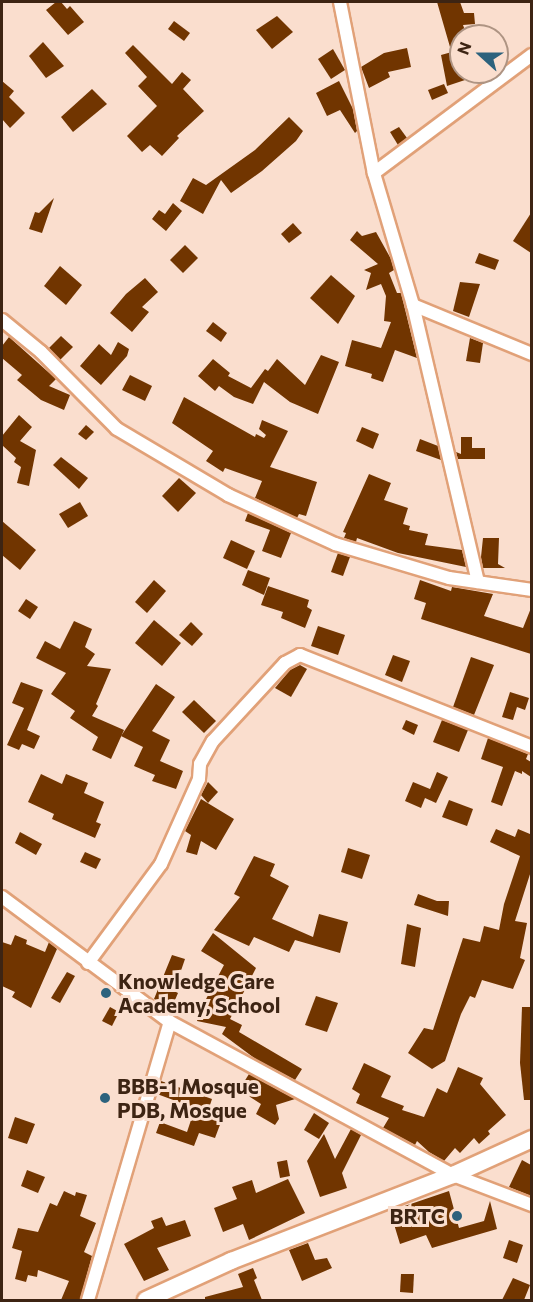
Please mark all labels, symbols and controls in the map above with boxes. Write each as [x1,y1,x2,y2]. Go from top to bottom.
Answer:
north arrow [449,24,509,84]
text: N [453,39,475,57]
place label: Knowledge Care Academy, School [118,968,280,1018]
marker: Knowledge Care Academy, School [99,986,113,1000]
place label: BBB-1 Mosque PDB, Mosque [117,1073,259,1123]
marker: BBB-1 Mosque PDB, Mosque [98,1091,112,1105]
place label: BRTC [390,1203,445,1229]
marker: BRTC [450,1209,464,1223]

